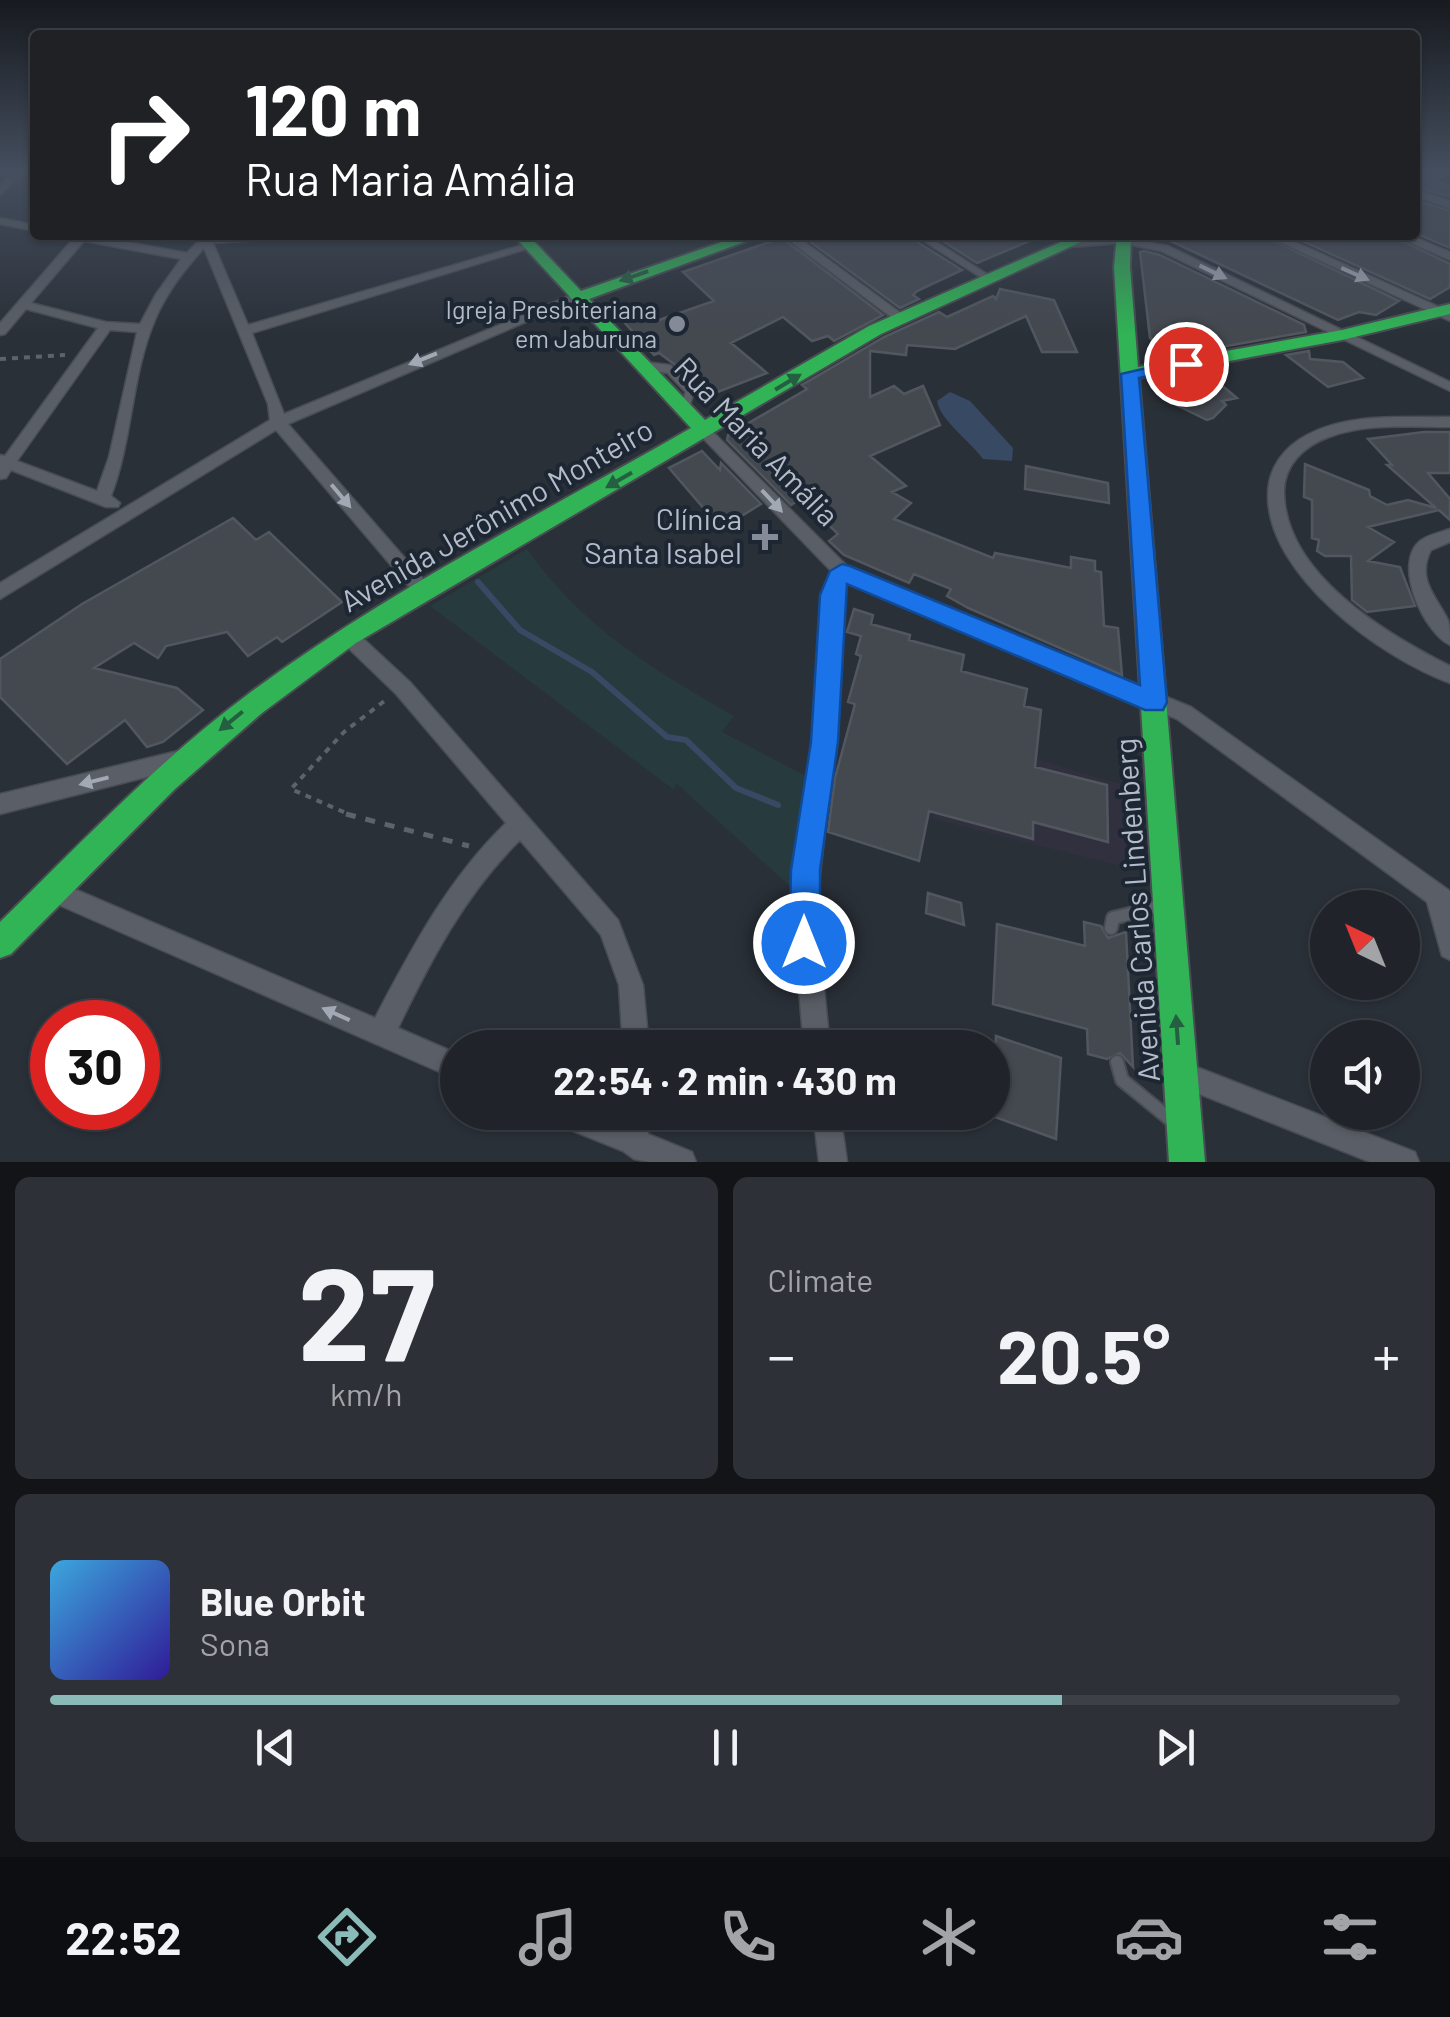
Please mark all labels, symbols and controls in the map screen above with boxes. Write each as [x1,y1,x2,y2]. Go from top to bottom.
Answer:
text: 120 m [245,66,421,150]
icon: right [80,70,210,200]
text: Rua Maria Amália [245,151,576,205]
one-way arrow [1199,264,1228,281]
one-way arrow [1341,265,1370,282]
one-way arrow [618,270,648,285]
place label: Igreja Presbiteriana em Jaburuna [445,294,657,353]
marker: Igreja Presbiteriana em Jaburuna [666,313,688,335]
pin [1144,322,1229,407]
icon: arrive [1159,337,1214,392]
street label: Rua Maria Amália [668,349,847,532]
one-way arrow [408,351,438,367]
one-way arrow [774,373,802,391]
street label: Avenida Jerônimo Monteiro [333,410,659,619]
one-way arrow [605,470,633,488]
one-way arrow [330,483,352,508]
one-way arrow [760,489,783,513]
place label: Clínica Santa Isabel [584,500,742,570]
marker: Clínica Santa Isabel [752,524,778,550]
one-way arrow [218,710,243,731]
street label: Avenida Carlos Lindenberg [1106,737,1166,1083]
one-way arrow [78,774,109,789]
north arrow [1310,890,1420,1000]
map controls [1310,890,1420,1130]
position arrow [752,891,856,995]
speed limit sign: 30 [30,1000,160,1130]
one-way arrow [321,1006,351,1022]
one-way arrow [1169,1013,1185,1045]
button: sound [1310,1020,1420,1130]
text: 22:54 · 2 min · 430 m [553,1057,897,1103]
text: 27 [298,1231,435,1387]
text: Climate [768,1260,873,1298]
text: 20.5° [997,1309,1171,1399]
text: − [768,1321,795,1387]
text: + [1372,1321,1400,1387]
text: km/h [330,1374,402,1412]
text: Blue Orbit [200,1578,366,1624]
text: Sona [200,1624,270,1662]
icon: previous [248,1720,303,1775]
icon: pause [698,1720,753,1775]
icon: next [1148,1720,1203,1775]
icon: directions [312,1902,382,1972]
icon: music [513,1902,583,1972]
icon: phone [713,1902,783,1972]
icon: climate [914,1902,984,1972]
icon: car [1114,1902,1184,1972]
icon: filters [1315,1902,1385,1972]
text: 22:52 [65,1910,182,1964]

